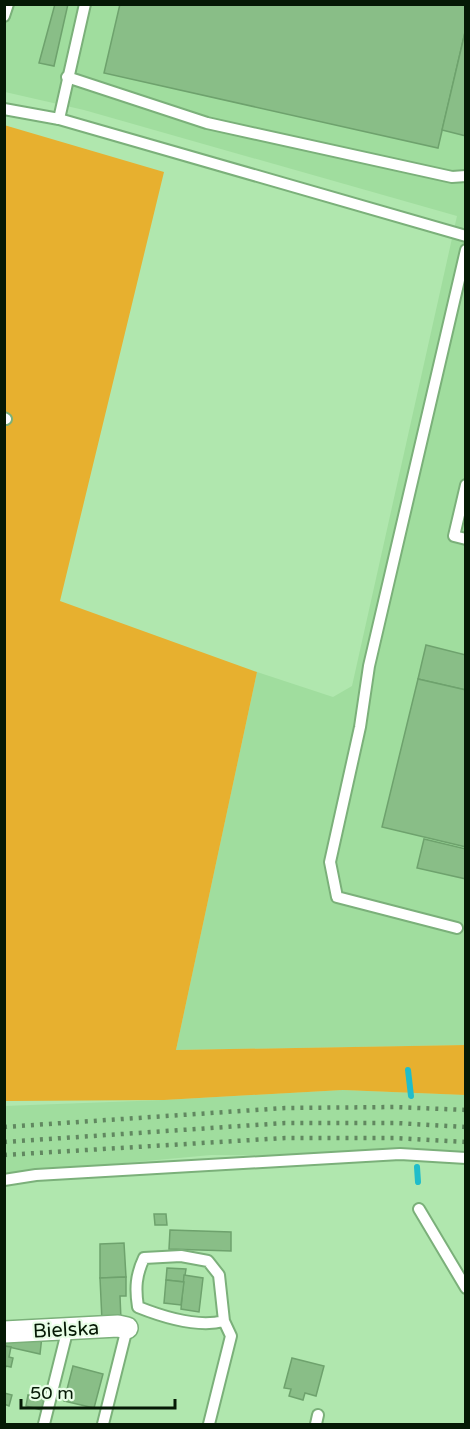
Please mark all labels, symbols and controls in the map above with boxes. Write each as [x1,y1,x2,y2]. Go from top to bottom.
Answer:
street label: Bielska [32,1316,100,1344]
scale bar [21,1372,176,1410]
text: 50 m [30,1382,74,1404]

